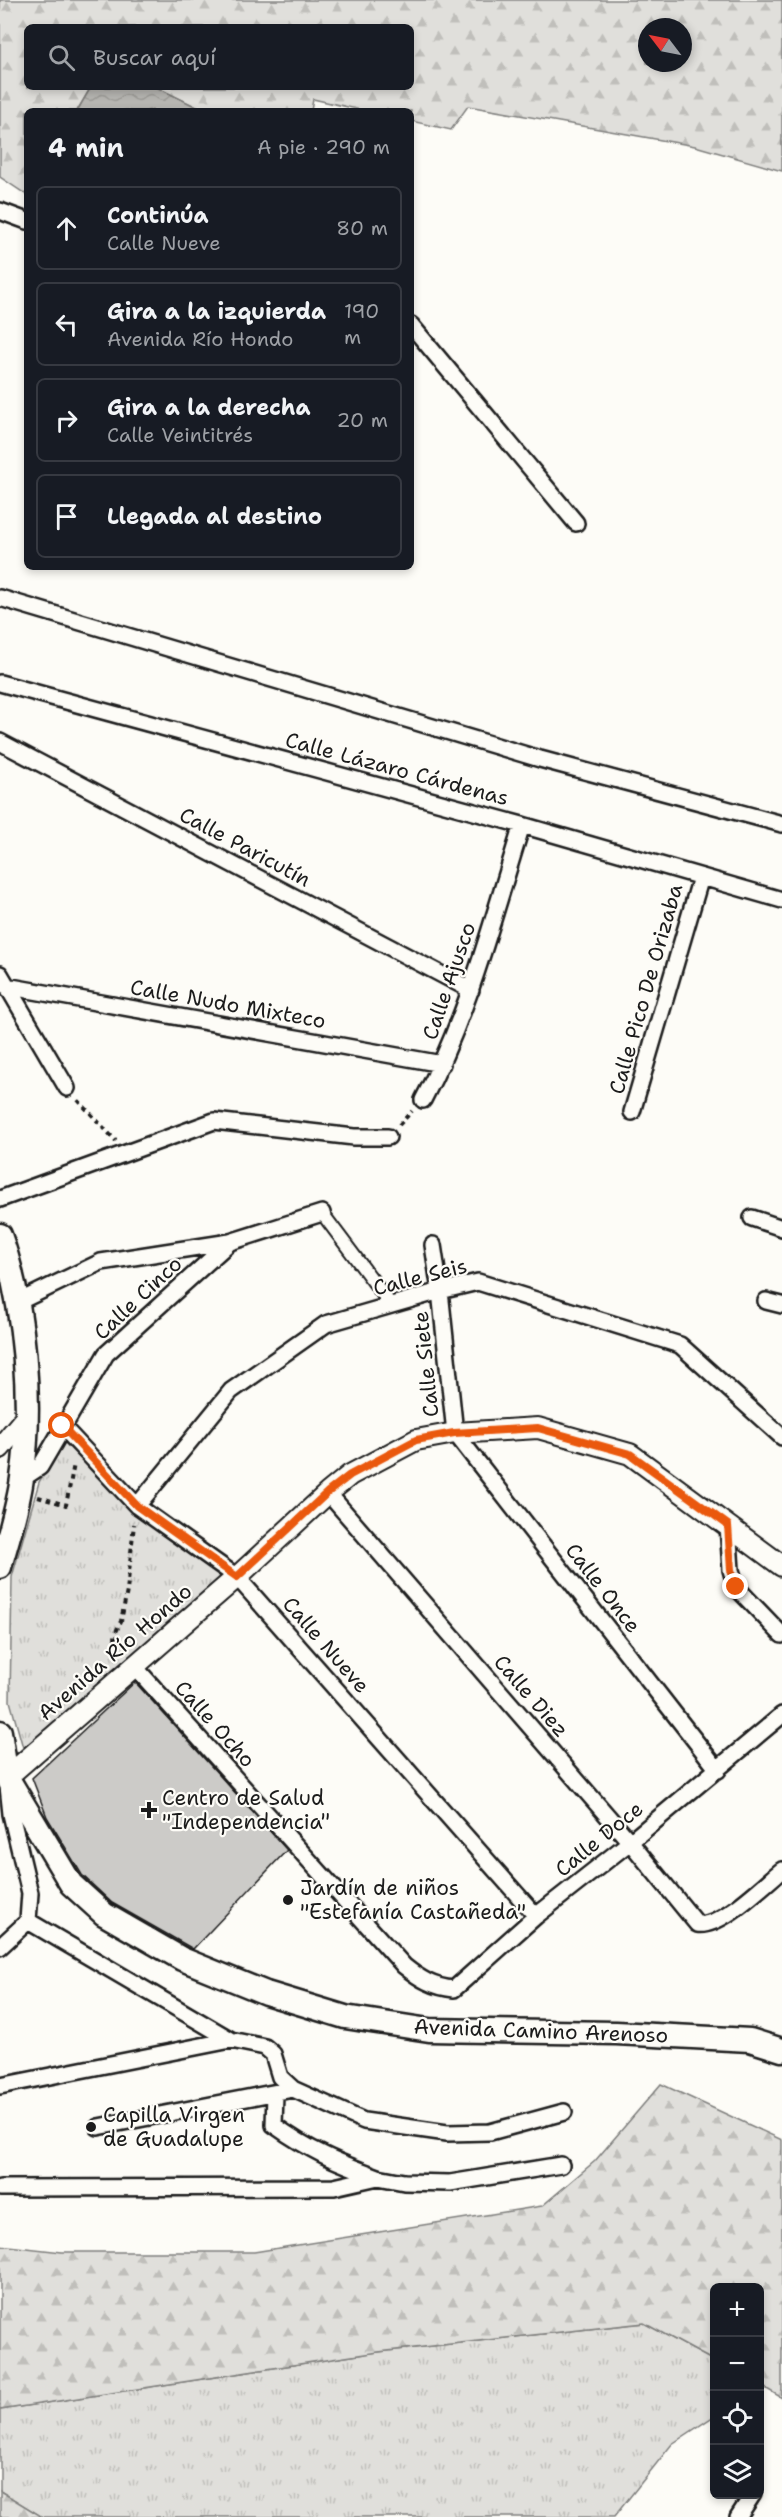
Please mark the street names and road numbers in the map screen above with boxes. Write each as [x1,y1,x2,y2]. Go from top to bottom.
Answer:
street label: Calle Lázaro Cárdenas [282,726,512,812]
street label: Calle Paricutín [174,801,316,893]
street label: Calle Pico De Orizaba [603,881,689,1097]
street label: Calle Ajusco [416,919,482,1043]
street label: Calle Nudo Mixteco [128,973,328,1035]
street label: Calle Cinco [88,1250,188,1346]
street label: Calle Seis [370,1252,470,1302]
street label: Calle Siete [407,1310,445,1418]
street label: Calle Once [559,1537,647,1639]
street label: Avenida Río Hondo [32,1577,198,1727]
street label: Calle Nueve [276,1591,376,1699]
street label: Calle Diez [487,1649,575,1743]
street label: Calle Ocho [169,1675,261,1773]
street label: Calle Doce [549,1795,649,1883]
street label: Avenida Camino Arenoso [413,2013,669,2049]

